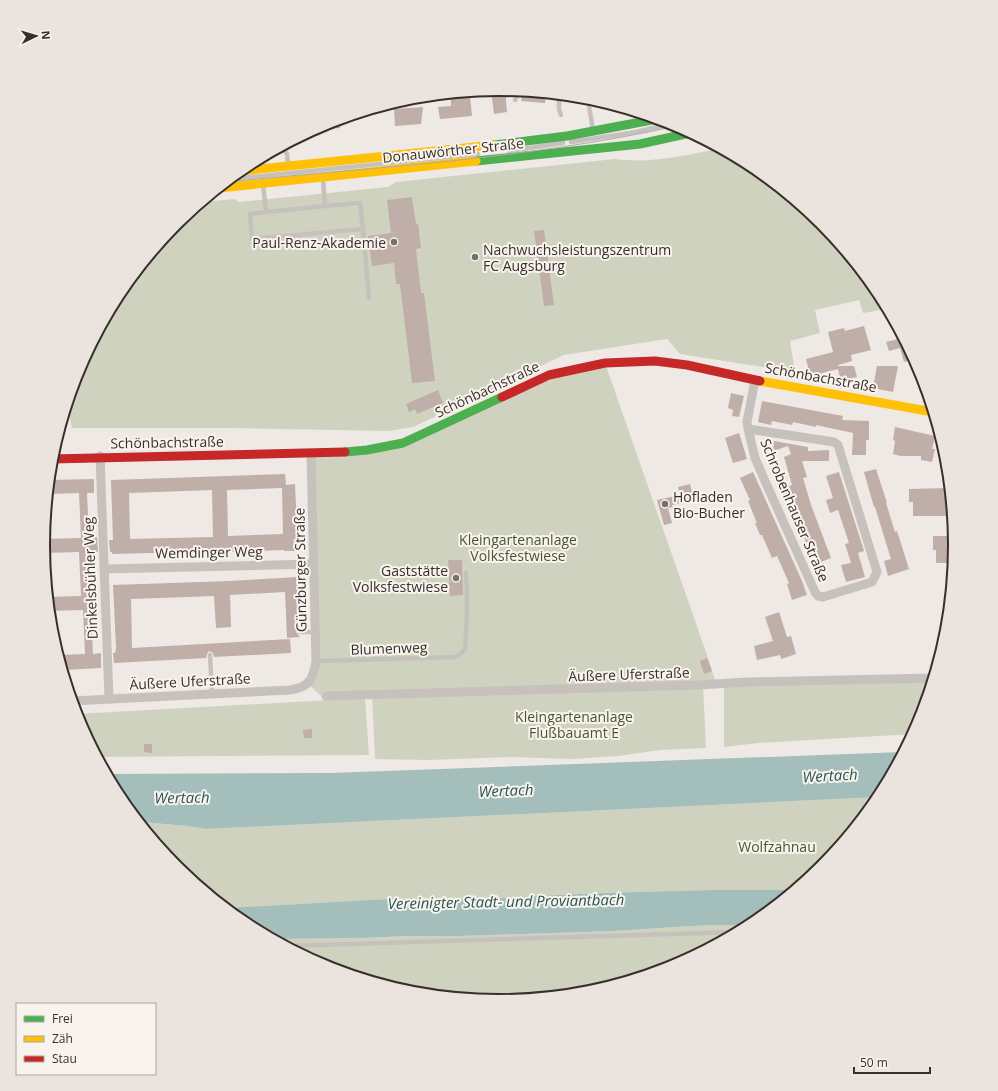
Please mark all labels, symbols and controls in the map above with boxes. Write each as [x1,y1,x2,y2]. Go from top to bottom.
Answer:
north arrow [16,16,56,56]
text: N [39,30,54,40]
street label: Donauwörther Straße [381,133,525,167]
place label: Paul-Renz-Akademie [252,233,386,252]
marker: Paul-Renz-Akademie [389,237,399,247]
place label: Nachwuchsleistungszentrum FC Augsburg [483,240,671,275]
marker: Nachwuchsleistungszentrum FC Augsburg [470,252,480,262]
street label: Schönbachstraße [432,356,543,422]
street label: Schönbachstraße [764,358,879,396]
street label: Schönbachstraße [110,432,224,452]
street label: Schrobenhauser Straße [756,436,834,585]
place label: Hofladen Bio-Bucher [673,487,745,522]
marker: Hofladen Bio-Bucher [660,499,670,509]
street label: Günzburger Straße [289,508,311,632]
street label: Dinkelsbühler Weg [78,516,102,640]
park label: Kleingartenanlage Volksfestwiese [459,530,577,565]
street label: Wemdinger Weg [155,542,263,562]
place label: Gaststätte Volksfestwiese [353,561,448,596]
marker: Gaststätte Volksfestwiese [451,573,461,583]
street label: Blumenweg [350,637,428,659]
street label: Äußere Uferstraße [568,662,690,686]
street label: Äußere Uferstraße [129,668,251,694]
park label: Kleingartenanlage Flußbauamt E [515,707,633,742]
water label: Wertach [802,764,858,786]
water label: Wertach [478,779,534,801]
water label: Wertach [154,787,210,807]
park label: Wolfzahnau [738,837,816,856]
water label: Vereinigter Stadt- und Proviantbach [388,889,624,913]
legend [16,1003,156,1075]
text: Frei [52,1010,73,1027]
text: Zäh [52,1030,73,1047]
scale bar [854,1049,930,1075]
text: Stau [52,1050,77,1067]
text: 50 m [860,1054,888,1071]

